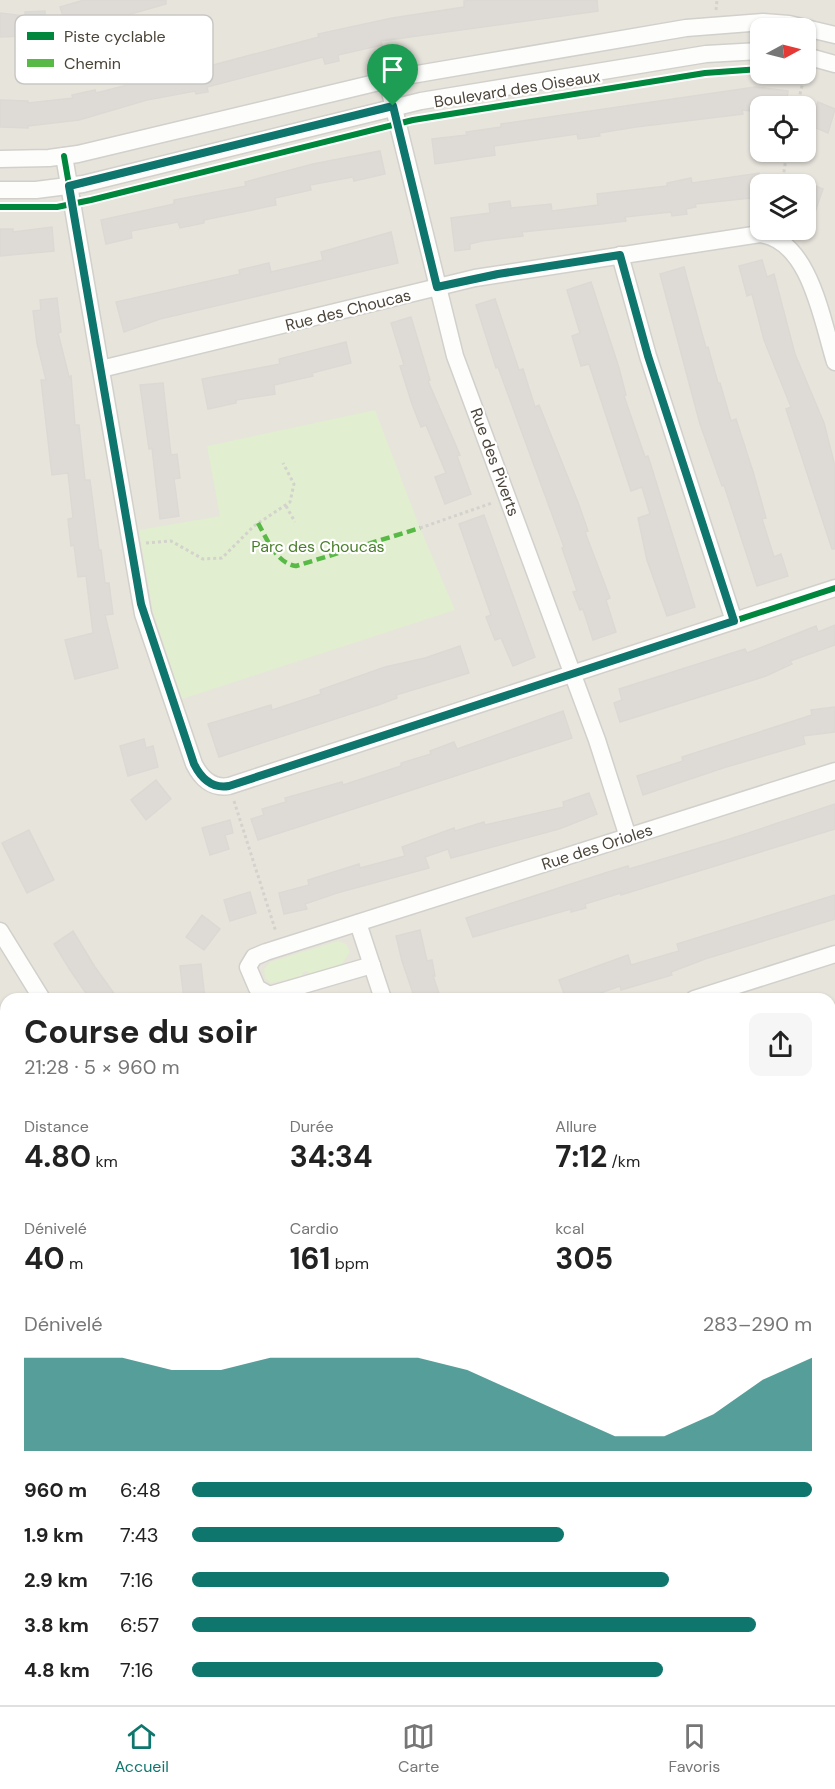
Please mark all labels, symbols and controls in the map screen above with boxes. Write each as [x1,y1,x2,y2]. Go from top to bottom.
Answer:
legend [15,15,213,84]
north arrow [750,18,816,84]
map controls [750,18,816,240]
text: Piste cyclable [64,26,166,47]
pin [367,44,418,106]
text: Chemin [64,53,121,74]
icon: arrive [376,53,409,86]
street label: Boulevard des Oiseaux [432,65,602,112]
button: locate [750,96,816,162]
button: layers [750,174,816,240]
street label: Rue des Choucas [283,284,413,336]
street label: Rue des Piverts [466,405,524,519]
park label: Parc des Choucas [251,536,385,557]
street label: Rue des Orioles [539,819,655,875]
text: Course du soir [24,1010,257,1053]
button: share [749,1013,812,1076]
text: 21:28 · 5 × 960 m [24,1054,180,1080]
text: Distance [24,1116,89,1137]
text: Durée [290,1116,334,1137]
text: Allure [555,1116,597,1137]
text: 4.80 [24,1137,91,1176]
text: 34:34 [290,1137,372,1176]
text: 7:12 [555,1137,607,1176]
text: km [91,1151,118,1172]
text: /km [607,1151,640,1172]
text: Dénivelé [24,1218,87,1239]
text: Cardio [290,1218,339,1239]
text: kcal [555,1218,584,1239]
text: 40 [24,1239,65,1278]
text: 161 [290,1239,331,1278]
text: 305 [555,1239,613,1278]
text: m [65,1253,83,1274]
text: bpm [331,1253,369,1274]
text: Dénivelé [24,1311,103,1337]
text: 283–290 m [703,1311,812,1337]
text: 960 m [24,1477,87,1503]
text: 6:48 [120,1477,161,1503]
text: 1.9 km [24,1522,84,1548]
text: 7:43 [120,1522,159,1548]
text: 2.9 km [24,1567,88,1593]
text: 7:16 [120,1567,154,1593]
text: 3.8 km [24,1612,89,1638]
text: 6:57 [120,1612,159,1638]
text: 4.8 km [24,1657,90,1683]
text: 7:16 [120,1657,154,1683]
tab: Accueil [115,1720,169,1777]
tab: Carte [398,1720,439,1777]
tab: Favoris [669,1720,720,1777]

